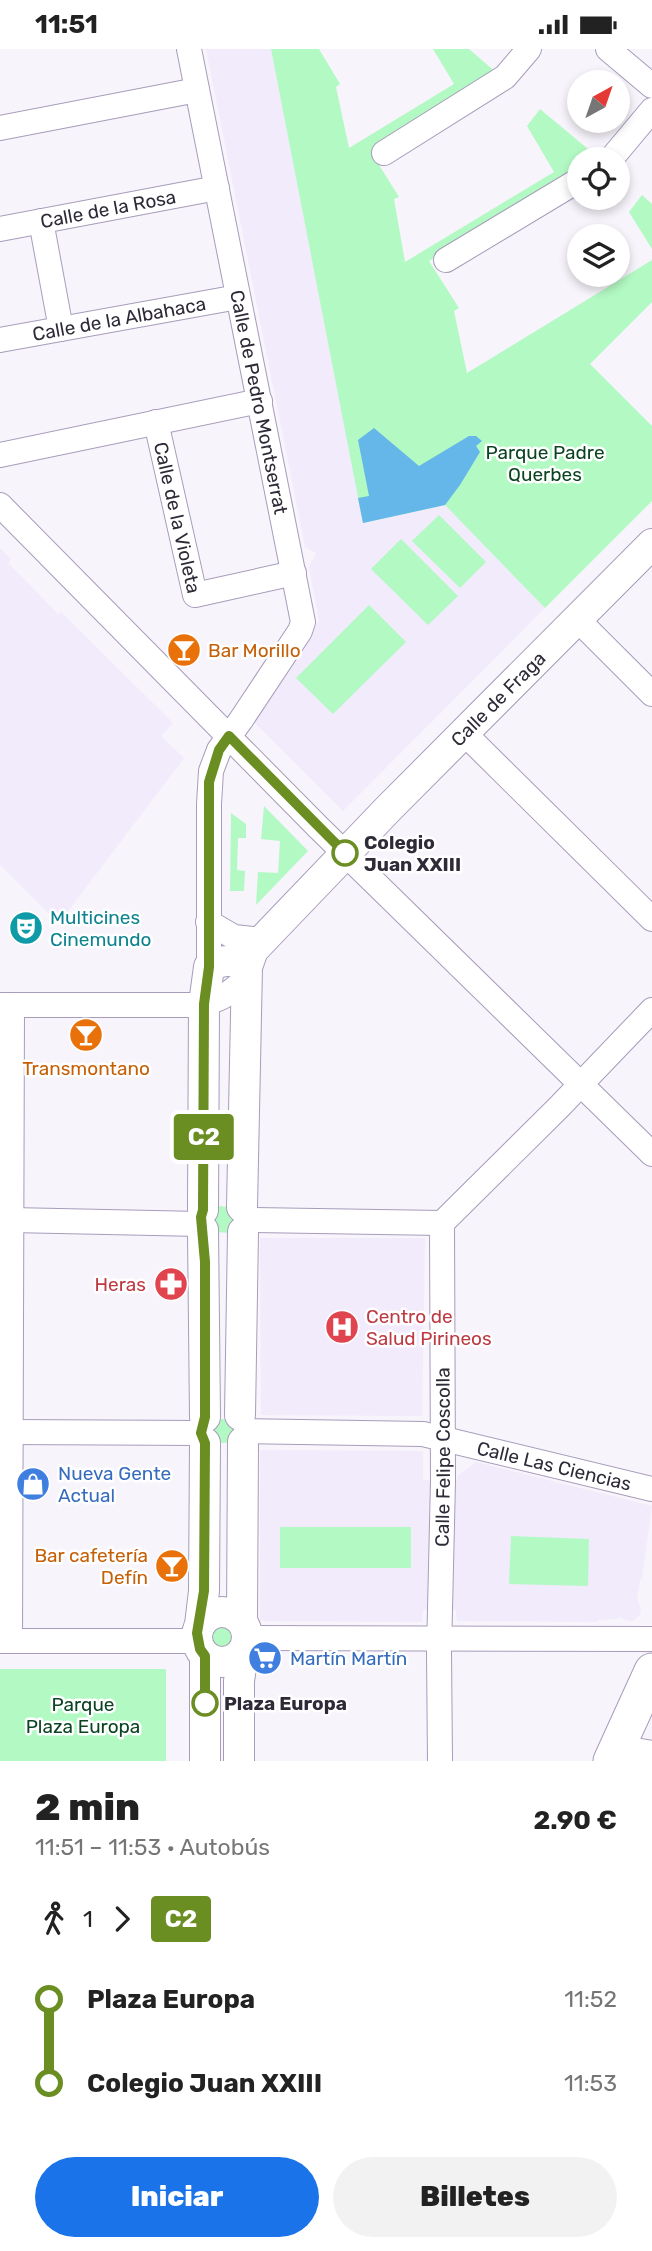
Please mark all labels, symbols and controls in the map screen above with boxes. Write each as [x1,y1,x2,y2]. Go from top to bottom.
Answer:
text: 11:51 [35,9,98,40]
north arrow [567,70,630,133]
map controls [567,70,630,287]
button: locate [567,147,630,210]
street label: Calle de la Rosa [38,185,178,233]
button: layers [567,224,630,287]
street label: Calle de Pedro Montserrat [225,288,292,517]
street label: Calle de la Albahaca [31,292,208,346]
street label: Calle de la Violeta [149,440,205,596]
park label: Parque Padre Querbes [485,441,605,486]
bar icon: Bar Morillo [165,631,203,669]
place label: Bar Morillo [208,639,301,662]
street label: Calle de Fraga [446,647,550,751]
place label: Colegio Juan XXIII [364,831,461,876]
marker: Colegio Juan XXIII [332,840,358,866]
place label: Multicines Cinemundo [50,906,151,951]
theatre icon: Multicines Cinemundo [7,909,45,947]
bar icon: Transmontano [67,1016,105,1054]
place label: Transmontano [22,1057,150,1080]
line badge: C2 [172,1114,235,1160]
text: C2 [188,1123,220,1151]
pharmacy icon: Heras [152,1265,190,1303]
place label: Heras [95,1273,146,1296]
place label: Centro de Salud Pirineos [366,1305,492,1350]
hospital icon: Centro de Salud Pirineos [323,1308,361,1346]
street label: Calle Felipe Coscolla [430,1367,455,1547]
street label: Calle Las Ciencias [475,1436,634,1496]
place label: Nueva Gente Actual [58,1462,171,1507]
shop icon: Nueva Gente Actual [14,1465,52,1503]
place label: Bar cafetería Defín [34,1544,148,1589]
bar icon: Bar cafetería Defín [153,1547,191,1585]
supermarket icon: Martín Martín [246,1639,284,1677]
place label: Martín Martín [290,1647,407,1670]
marker: Plaza Europa [192,1690,218,1716]
place label: Plaza Europa [224,1692,347,1715]
park label: Parque Plaza Europa [26,1693,140,1738]
text: 2 min [35,1784,140,1830]
text: 2.90 € [533,1805,617,1836]
text: 11:51 – 11:53 · Autobús [35,1833,270,1861]
icon: walk [35,1900,73,1938]
icon: forward [103,1900,141,1938]
text: 1 [83,1905,93,1933]
text: C2 [165,1905,197,1933]
text: Plaza Europa [87,1984,255,2015]
text: 11:52 [564,1985,617,2013]
text: Colegio Juan XXIII [87,2068,322,2099]
text: 11:53 [564,2069,617,2097]
button: Iniciar [35,2157,319,2237]
button: Billetes [333,2157,617,2237]

